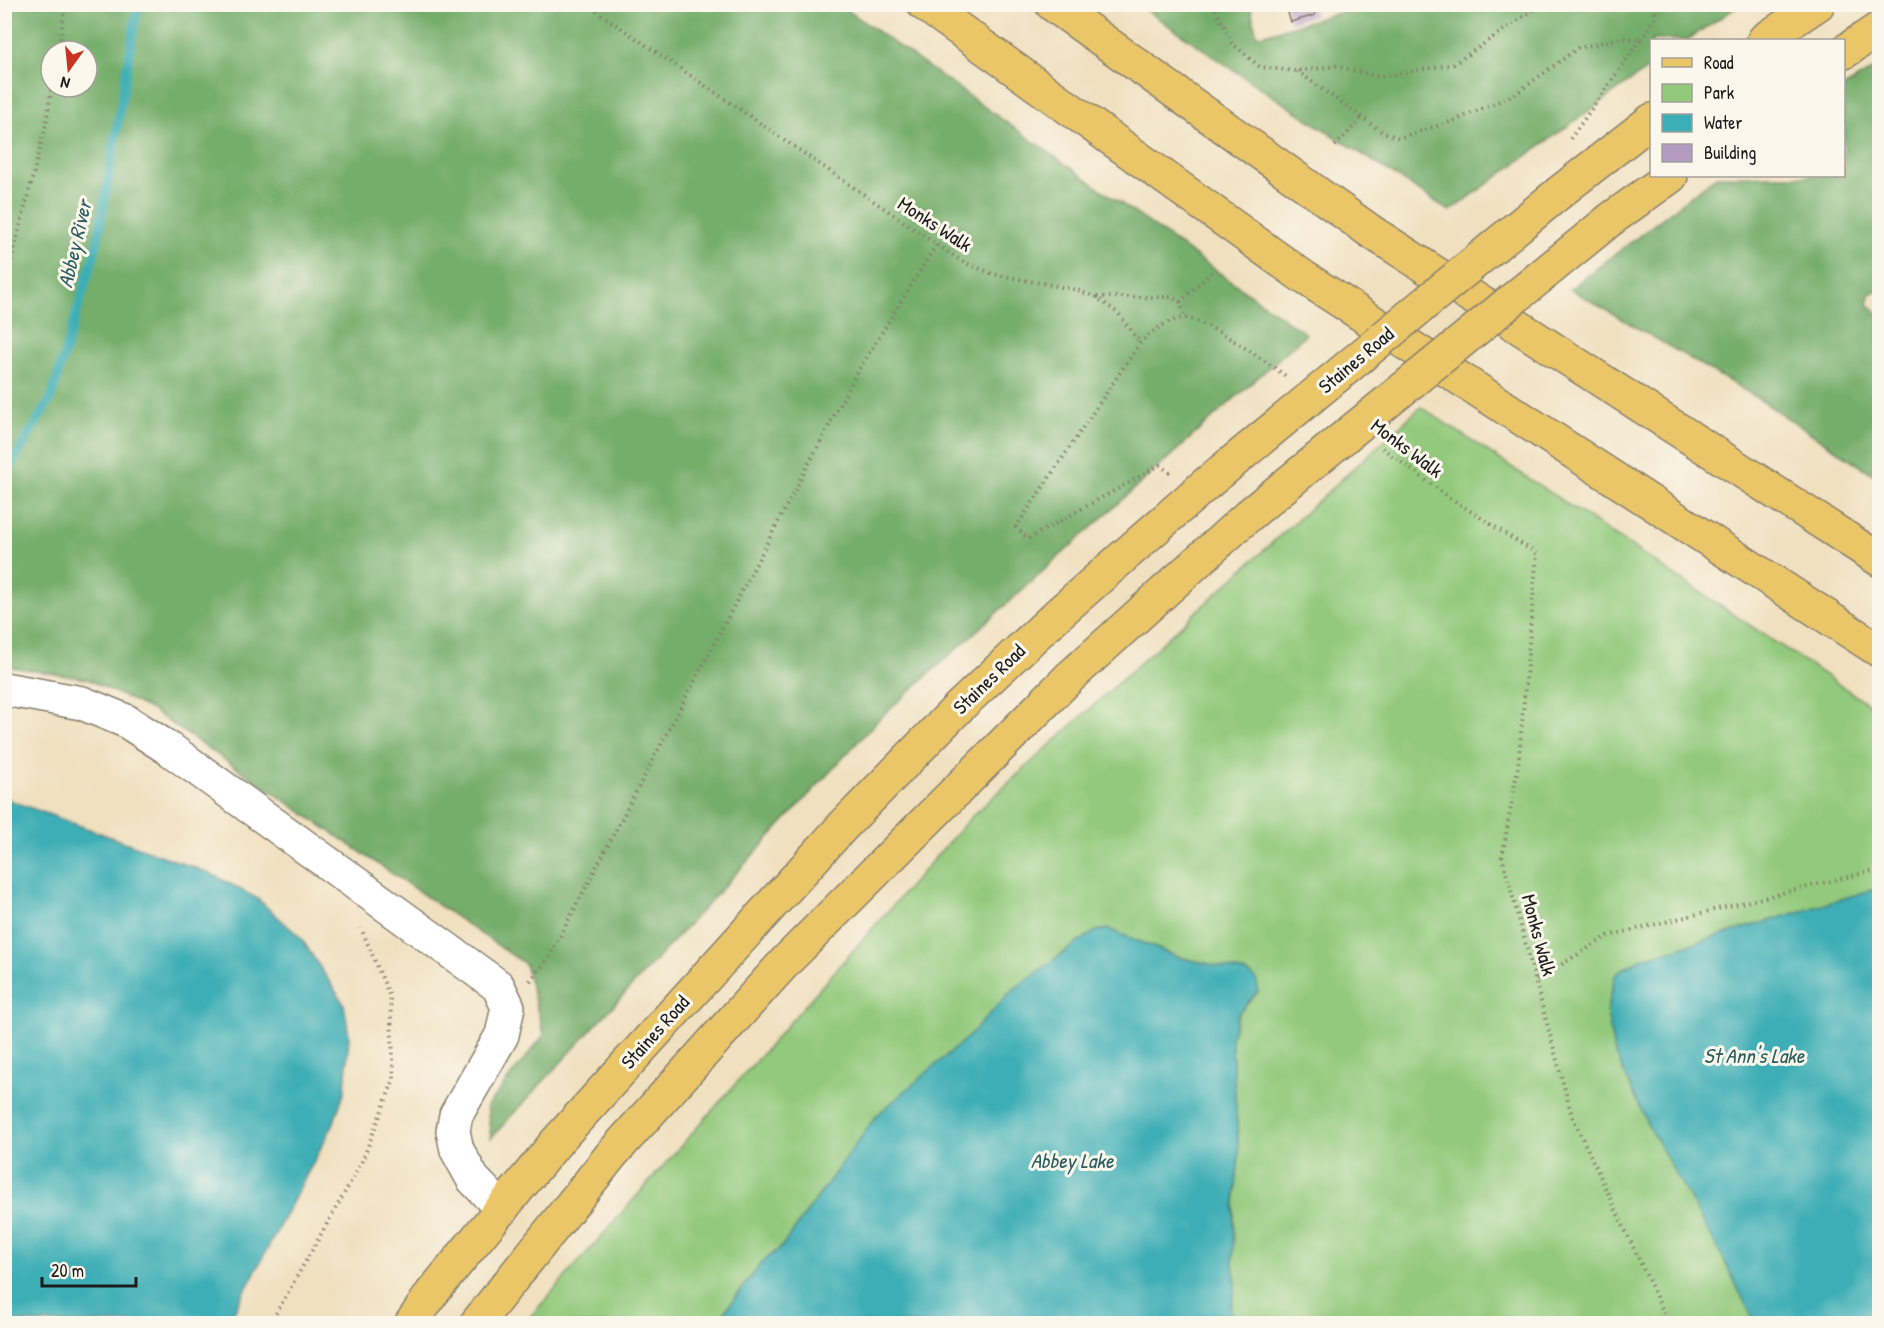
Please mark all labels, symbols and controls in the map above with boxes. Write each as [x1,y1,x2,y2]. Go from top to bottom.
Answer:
north arrow [39,39,99,99]
legend [1650,39,1845,177]
text: Road [1704,50,1734,75]
text: N [58,72,72,95]
text: Park [1704,80,1735,105]
text: Water [1704,110,1742,135]
text: Building [1704,140,1756,165]
street label: Monks Walk [893,190,978,258]
water label: Abbey River [50,195,99,290]
street label: Staines Road [1312,320,1399,399]
street label: Monks Walk [1366,412,1449,483]
street label: Staines Road [947,637,1031,720]
street label: Monks Walk [1516,891,1563,979]
street label: Staines Road [614,989,695,1074]
water label: St Ann's Lake [1704,1041,1806,1070]
water label: Abbey Lake [1031,1146,1115,1175]
scale bar [42,1250,136,1288]
text: 20 m [51,1258,84,1283]

